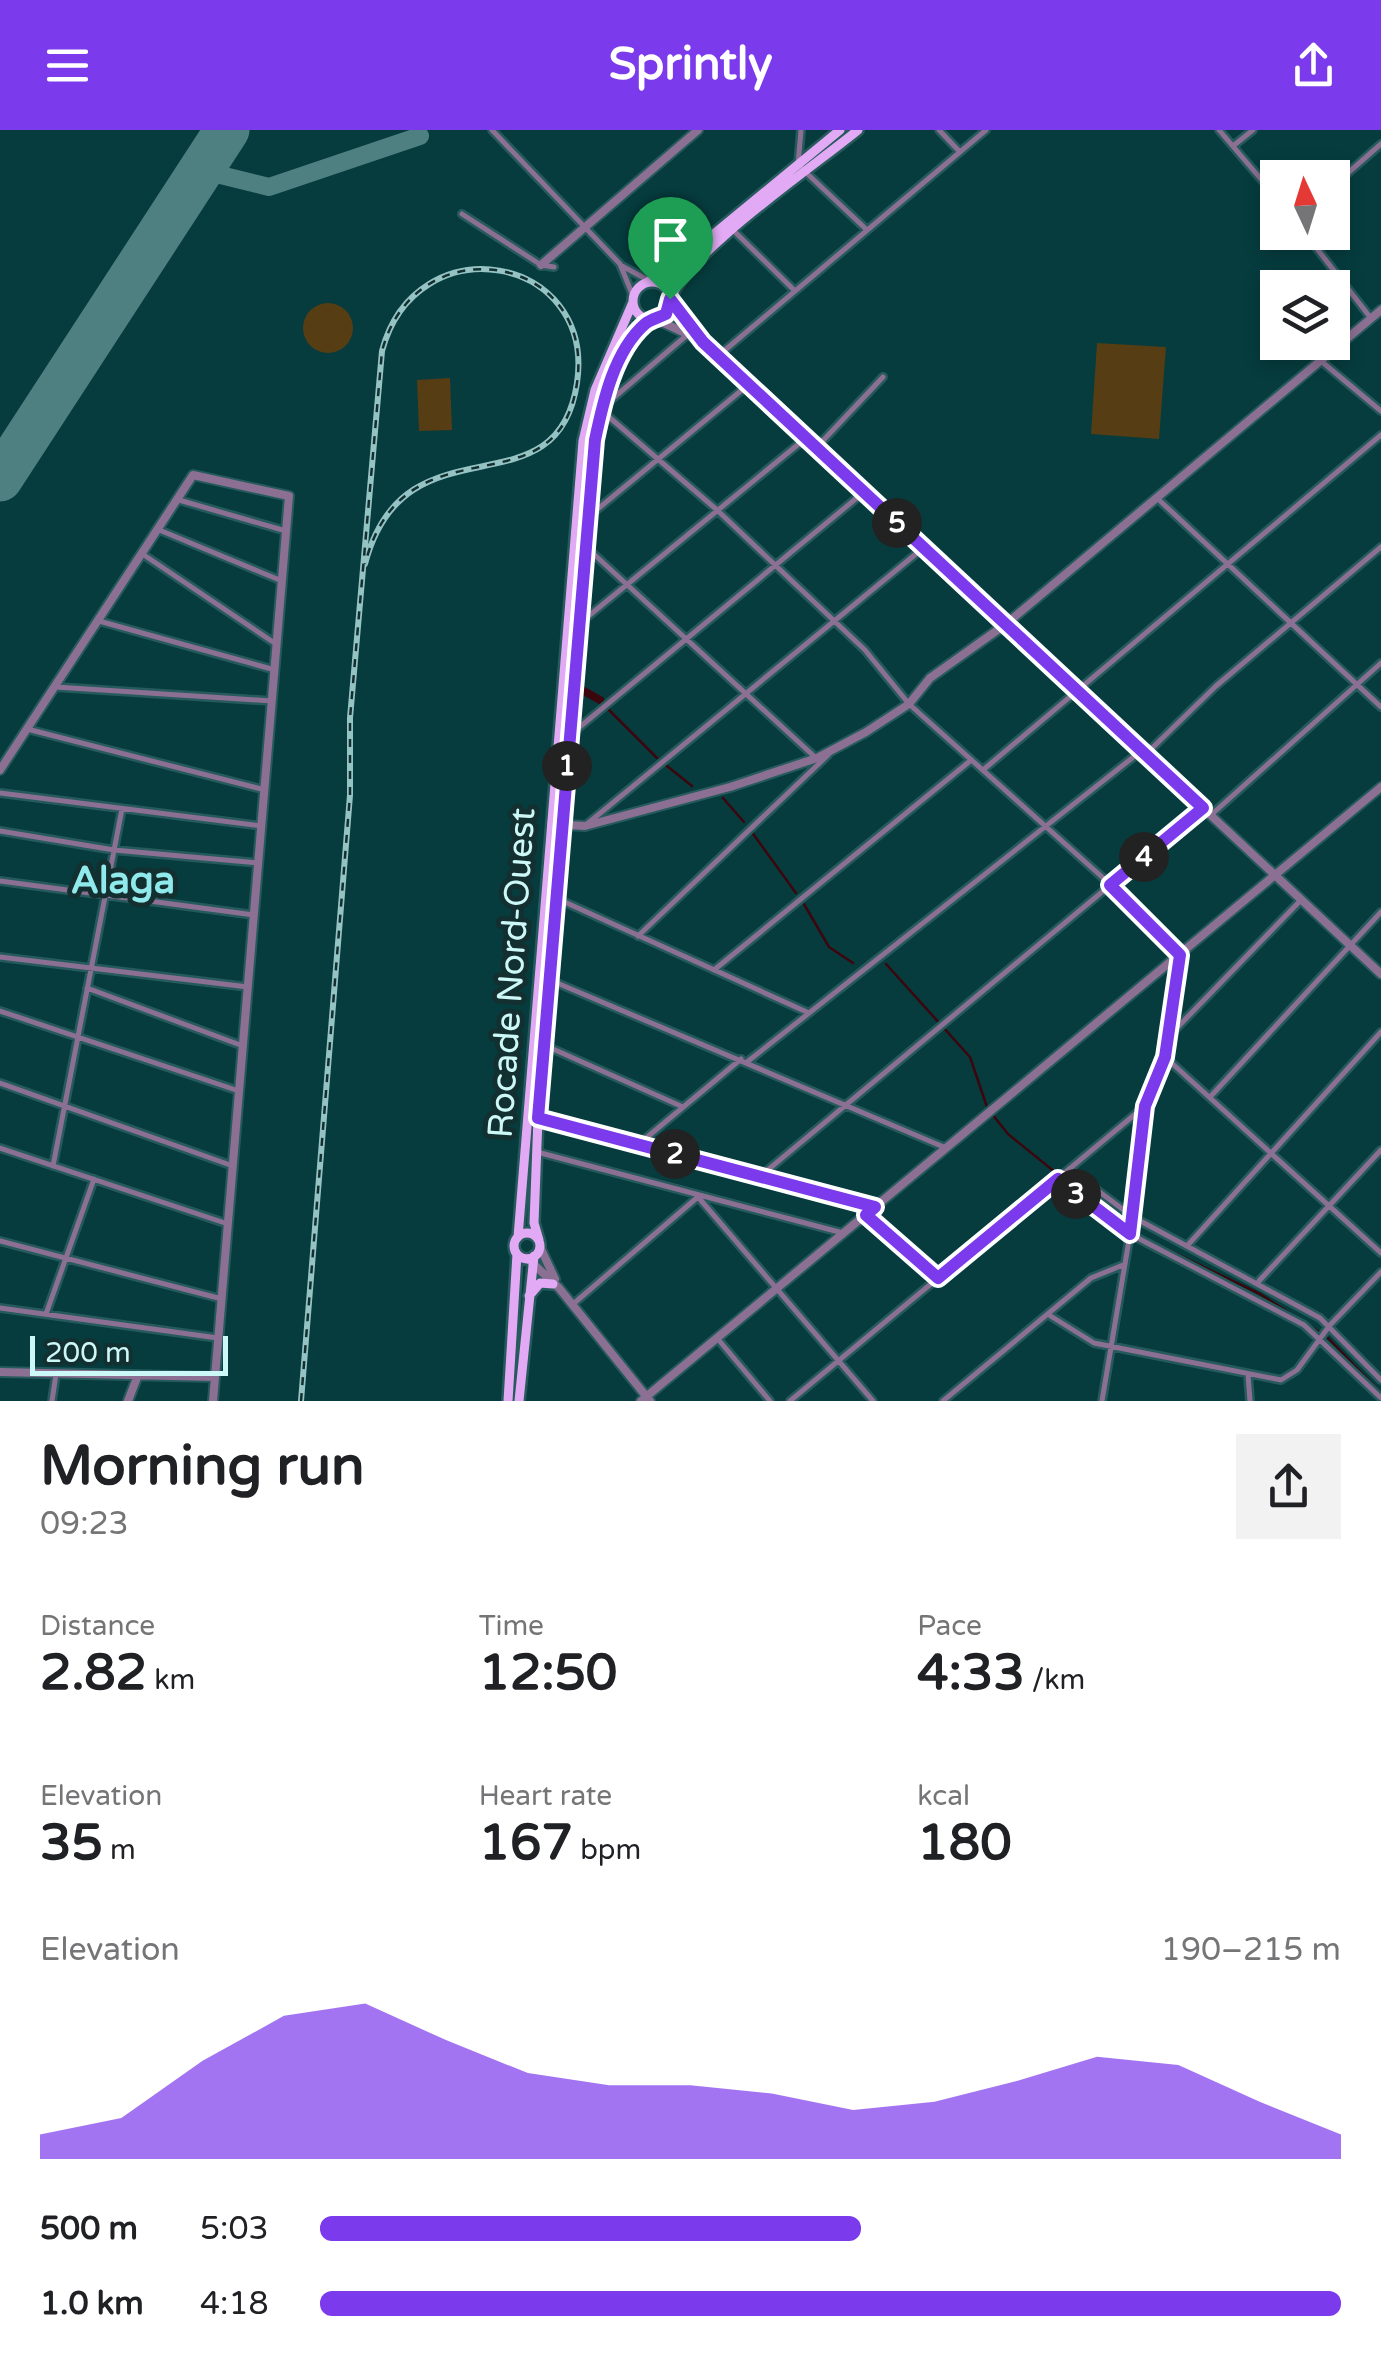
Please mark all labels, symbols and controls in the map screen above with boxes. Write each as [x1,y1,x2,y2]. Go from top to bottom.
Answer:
icon: menu [40,38,95,93]
text: Sprintly [609,38,772,92]
icon: share [1286,38,1341,93]
north arrow [1260,160,1350,250]
map controls [1260,160,1350,360]
pin [628,197,713,300]
icon: arrive [643,212,698,267]
button: layers [1260,270,1350,360]
pin: 5 [872,498,922,548]
text: 5 [888,506,906,540]
pin: 1 [542,741,592,791]
text: 1 [558,749,576,783]
street label: Rocade Nord-Ouest [480,807,544,1139]
pin: 4 [1119,832,1169,882]
text: 4 [1135,840,1153,874]
district label: Alaga [71,858,175,904]
pin: 2 [650,1129,700,1179]
text: 2 [666,1137,684,1171]
pin: 3 [1051,1169,1101,1219]
text: 3 [1067,1177,1085,1211]
scale bar [30,1331,228,1376]
text: 200 m [45,1336,131,1370]
text: Morning run [40,1434,365,1500]
button: share [1236,1434,1341,1539]
text: 09:23 [40,1505,129,1543]
text: Distance [40,1609,155,1643]
text: Time [479,1609,544,1643]
text: Pace [917,1609,982,1643]
text: 2.82 [40,1643,147,1703]
text: 12:50 [479,1643,617,1703]
text: 4:33 [917,1643,1025,1703]
text: km [147,1663,195,1697]
text: /km [1025,1663,1085,1697]
text: Elevation [40,1779,162,1813]
text: Heart rate [479,1779,612,1813]
text: kcal [917,1779,970,1813]
text: 35 [40,1813,103,1873]
text: 167 [479,1813,573,1873]
text: 180 [917,1813,1012,1873]
text: m [103,1833,136,1867]
text: bpm [573,1833,641,1867]
text: Elevation [40,1931,180,1969]
text: 190–215 m [1161,1931,1341,1969]
text: 500 m [40,2210,138,2248]
text: 5:03 [200,2210,269,2248]
text: 1.0 km [40,2285,144,2323]
text: 4:18 [200,2285,269,2323]

